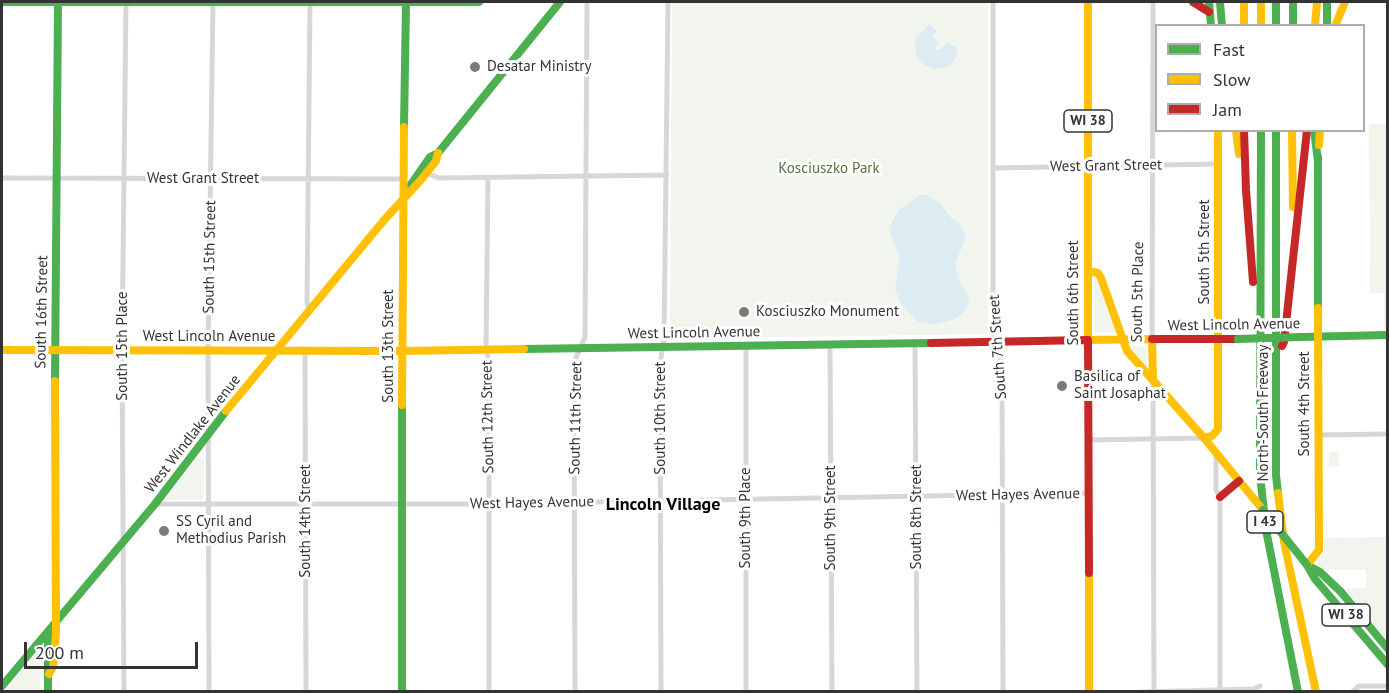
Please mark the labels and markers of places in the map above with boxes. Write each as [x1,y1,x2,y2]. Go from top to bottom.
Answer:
place label: Desatar Ministry [487,58,591,76]
marker: Desatar Ministry [468,60,482,74]
place label: Kosciuszko Monument [756,303,899,321]
marker: Kosciuszko Monument [737,305,751,319]
place label: Basilica of Saint Josaphat [1074,368,1166,403]
marker: Basilica of Saint Josaphat [1055,379,1069,393]
place label: SS Cyril and Methodius Parish [176,513,286,548]
marker: SS Cyril and Methodius Parish [157,524,171,538]

